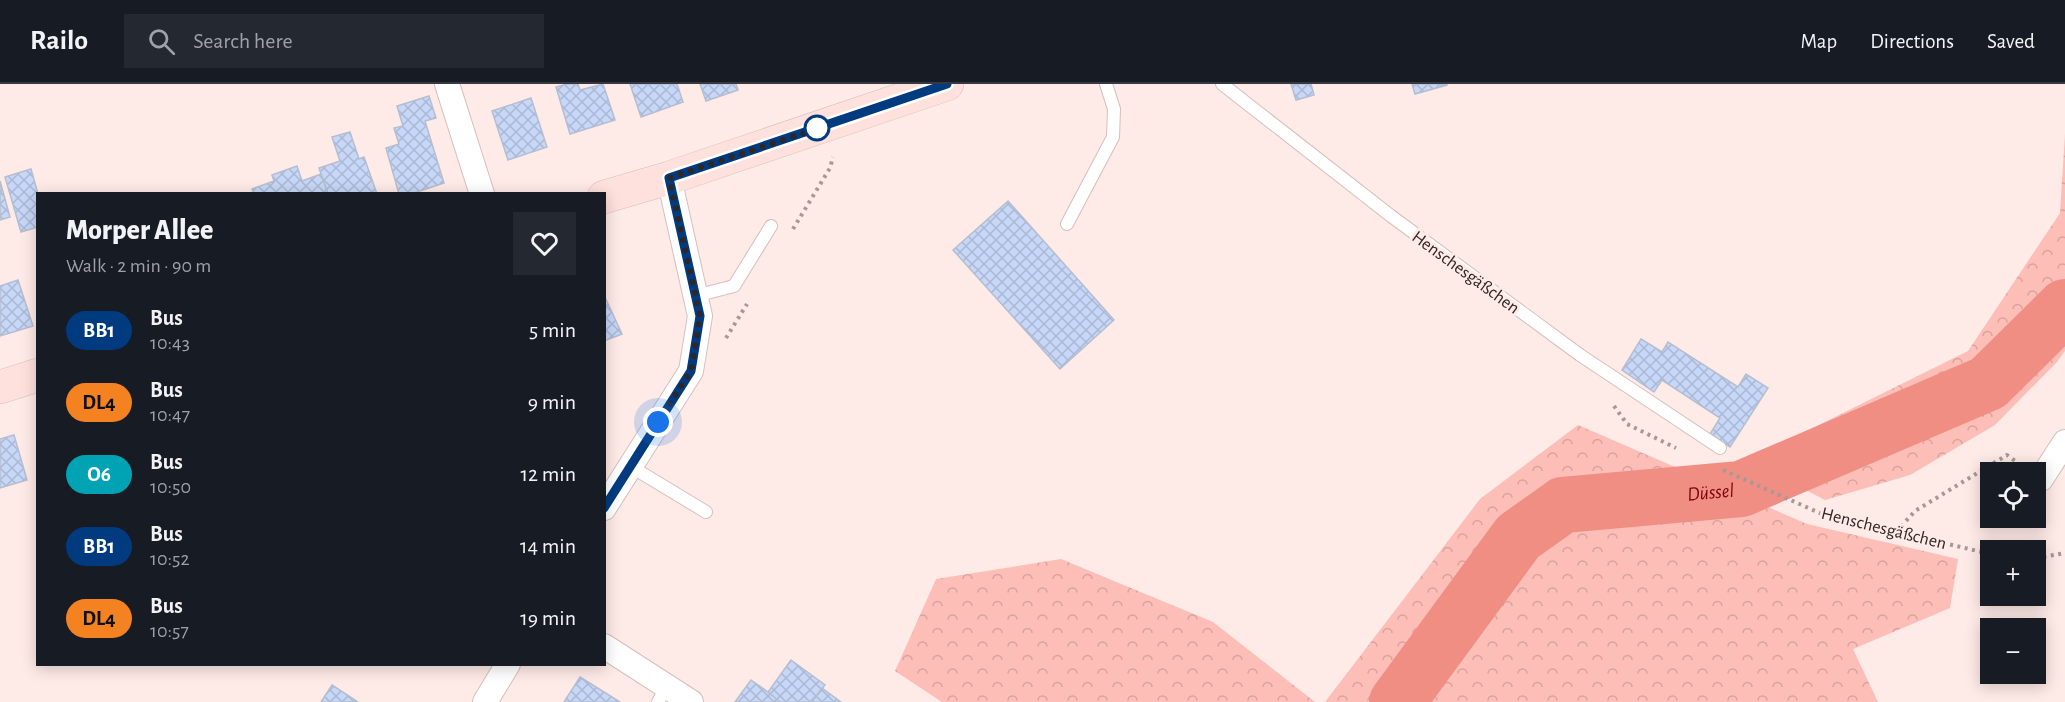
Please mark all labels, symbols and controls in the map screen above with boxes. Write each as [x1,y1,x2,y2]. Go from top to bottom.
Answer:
search box [124,14,544,68]
icon: search [145,25,178,58]
text: Railo [30,27,88,55]
text: Search here [193,30,293,52]
text: Map [1801,31,1837,52]
text: Directions [1870,31,1954,52]
text: Saved [1987,31,2035,52]
unlabelled marker [804,115,830,141]
button: heart [513,212,576,275]
text: Morper Allee [66,217,213,245]
street label: Henschesgäßchen [1408,228,1523,318]
text: Walk · 2 min · 90 m [66,256,211,276]
text: Bus [150,307,183,329]
text: 5 min [529,319,576,341]
text: BB1 [83,320,115,341]
text: 10:43 [150,333,190,353]
text: Bus [150,379,183,401]
text: 9 min [528,391,576,413]
text: DL4 [82,392,116,413]
text: 10:47 [150,405,190,425]
your location [643,407,673,437]
text: Bus [150,451,183,473]
map controls [1980,462,2046,684]
button: locate [1980,462,2046,528]
text: 12 min [521,463,576,485]
text: O6 [87,464,111,485]
text: 10:50 [150,477,191,497]
water label: Düssel [1686,481,1735,505]
street label: Henschesgäßchen [1819,505,1948,553]
text: Bus [150,523,183,545]
text: 14 min [520,535,576,557]
text: BB1 [83,536,115,557]
button: + [1980,540,2046,606]
text: 10:52 [150,549,189,569]
text: Bus [150,595,183,617]
text: 19 min [520,607,576,629]
text: DL4 [82,608,116,629]
button: − [1980,618,2046,684]
text: 10:57 [150,621,189,641]

